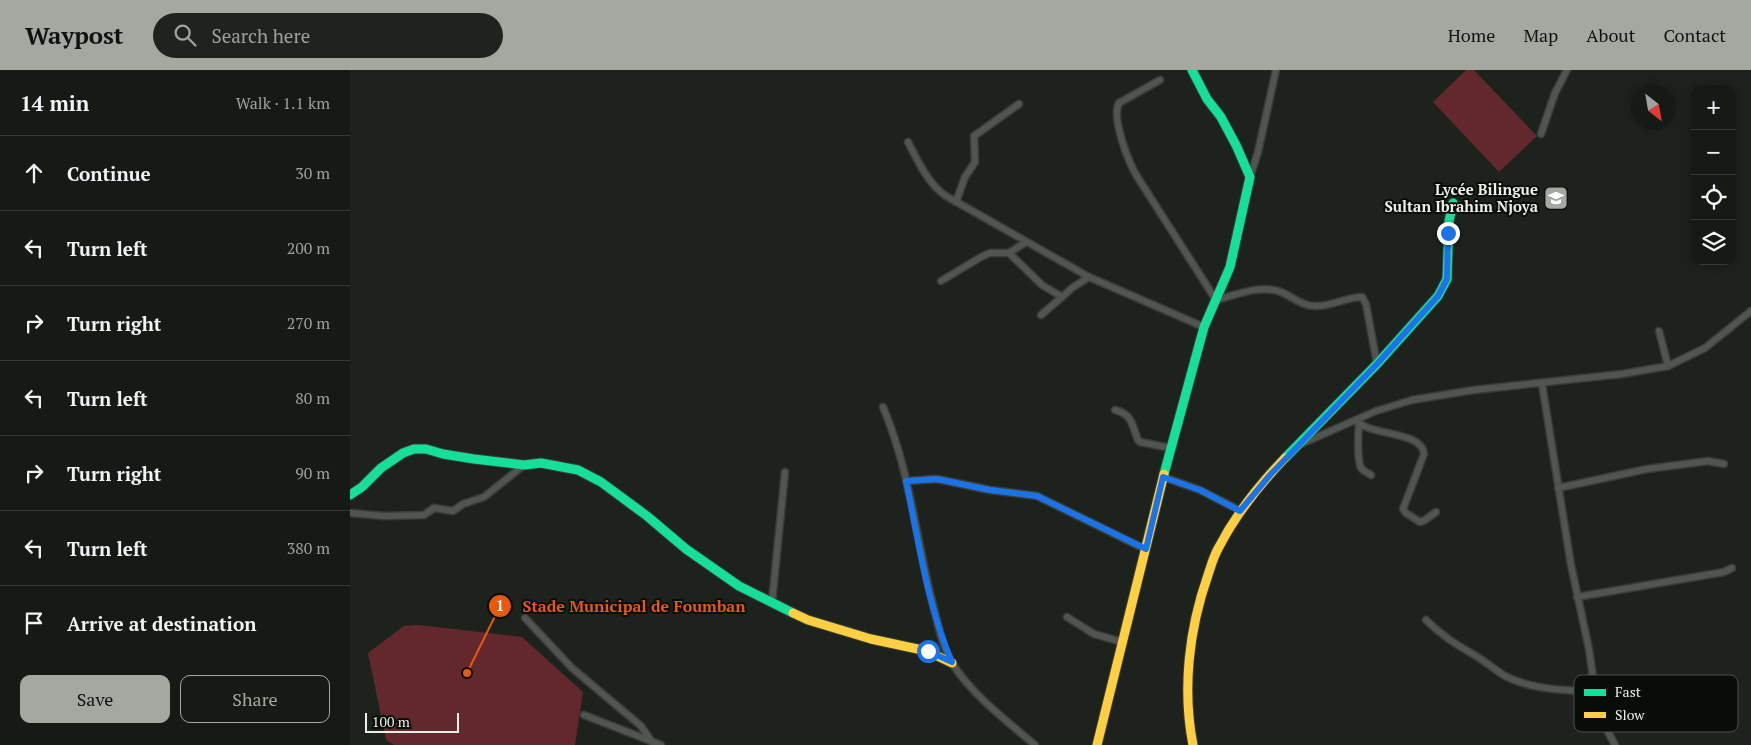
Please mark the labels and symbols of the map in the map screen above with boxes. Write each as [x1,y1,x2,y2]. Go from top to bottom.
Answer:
north arrow [1631,85,1676,130]
place label: Lycée Bilingue Sultan Ibrahim Njoya [1384,179,1539,216]
school or university icon: Lycée Bilingue Sultan Ibrahim Njoya [1543,185,1569,211]
route end [1437,222,1460,245]
callout: Stade Municipal de Foumban [488,591,756,622]
text: 1 [496,595,504,615]
text: Stade Municipal de Foumban [522,595,746,617]
route start [917,640,940,663]
legend [1574,675,1738,732]
text: Fast [1615,682,1642,701]
text: Slow [1615,705,1645,724]
scale bar [365,710,459,733]

